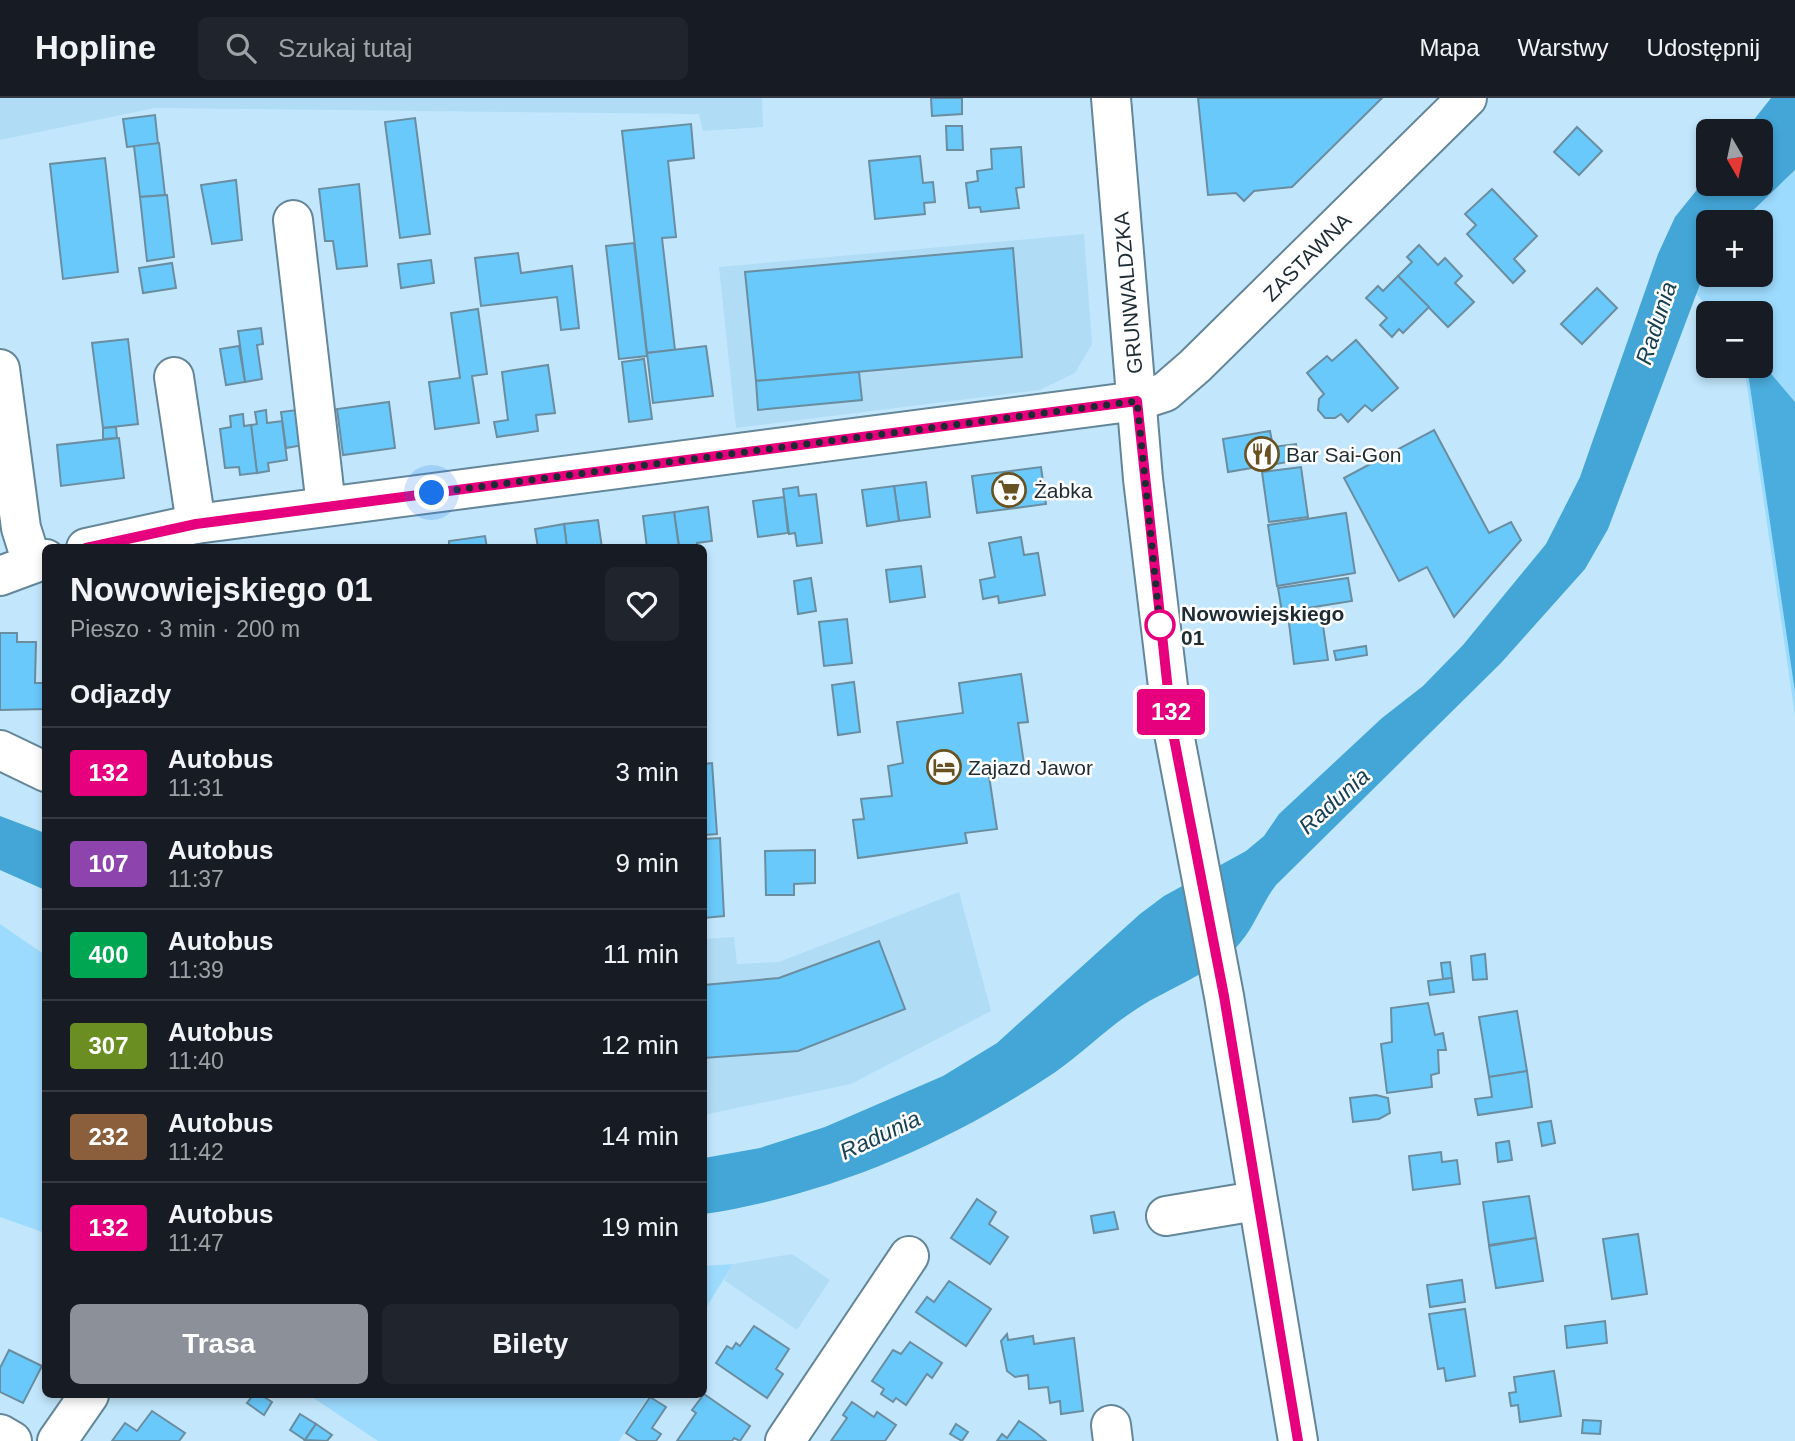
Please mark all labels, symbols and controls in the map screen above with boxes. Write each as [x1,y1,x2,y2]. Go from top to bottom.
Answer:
search box [198,17,688,80]
text: Hopline [35,29,156,66]
icon: search [222,29,260,67]
text: Szukaj tutaj [278,33,412,63]
text: Mapa [1419,34,1479,61]
text: Warstwy [1517,34,1609,61]
text: Udostępnij [1647,34,1760,61]
north arrow [1696,119,1773,196]
map controls [1696,119,1773,378]
street label: ZASTAWNA [1258,208,1356,306]
button: + [1696,210,1773,287]
street label: GRUNWALDZKA [1109,211,1147,375]
water label: Radunia [1630,278,1682,368]
button: − [1696,301,1773,378]
restaurant icon: Bar Sai-Gon [1243,435,1281,473]
place label: Bar Sai-Gon [1286,443,1402,466]
supermarket icon: Żabka [990,471,1028,509]
your location [414,475,449,510]
place label: Żabka [1034,479,1093,502]
button: heart [605,567,679,641]
text: Nowowiejskiego 01 [70,571,373,608]
place label: Nowowiejskiego 01 [1181,602,1344,649]
marker: Nowowiejskiego 01 [1145,610,1175,640]
text: Pieszo · 3 min · 200 m [70,616,300,642]
text: Odjazdy [70,679,171,709]
line badge: 132 [1131,689,1211,735]
text: 132 [1151,698,1191,725]
text: Autobus [168,744,273,774]
hotel icon: Zajazd Jawor [925,748,963,786]
place label: Zajazd Jawor [968,756,1093,779]
text: 3 min [615,757,679,787]
text: 132 [88,759,129,786]
water label: Radunia [1293,763,1375,839]
text: 11:31 [168,775,224,801]
text: Autobus [168,835,273,865]
text: 9 min [615,848,679,878]
text: 107 [88,850,129,877]
text: 11:37 [168,866,224,892]
text: Autobus [168,926,273,956]
text: 11 min [603,939,679,969]
text: 400 [88,941,129,968]
text: 11:39 [168,957,224,983]
text: Autobus [168,1017,273,1047]
text: 12 min [601,1030,679,1060]
text: 307 [88,1032,129,1059]
text: 11:40 [168,1048,224,1074]
water label: Radunia [836,1105,924,1165]
text: Autobus [168,1108,273,1138]
text: 14 min [601,1121,679,1151]
text: 232 [88,1123,129,1150]
text: 11:42 [168,1139,224,1165]
text: Autobus [168,1199,273,1229]
text: 19 min [601,1212,679,1242]
text: 132 [88,1214,129,1241]
text: 11:47 [168,1230,224,1256]
button: Trasa [70,1304,368,1384]
button: Bilety [382,1304,679,1384]

